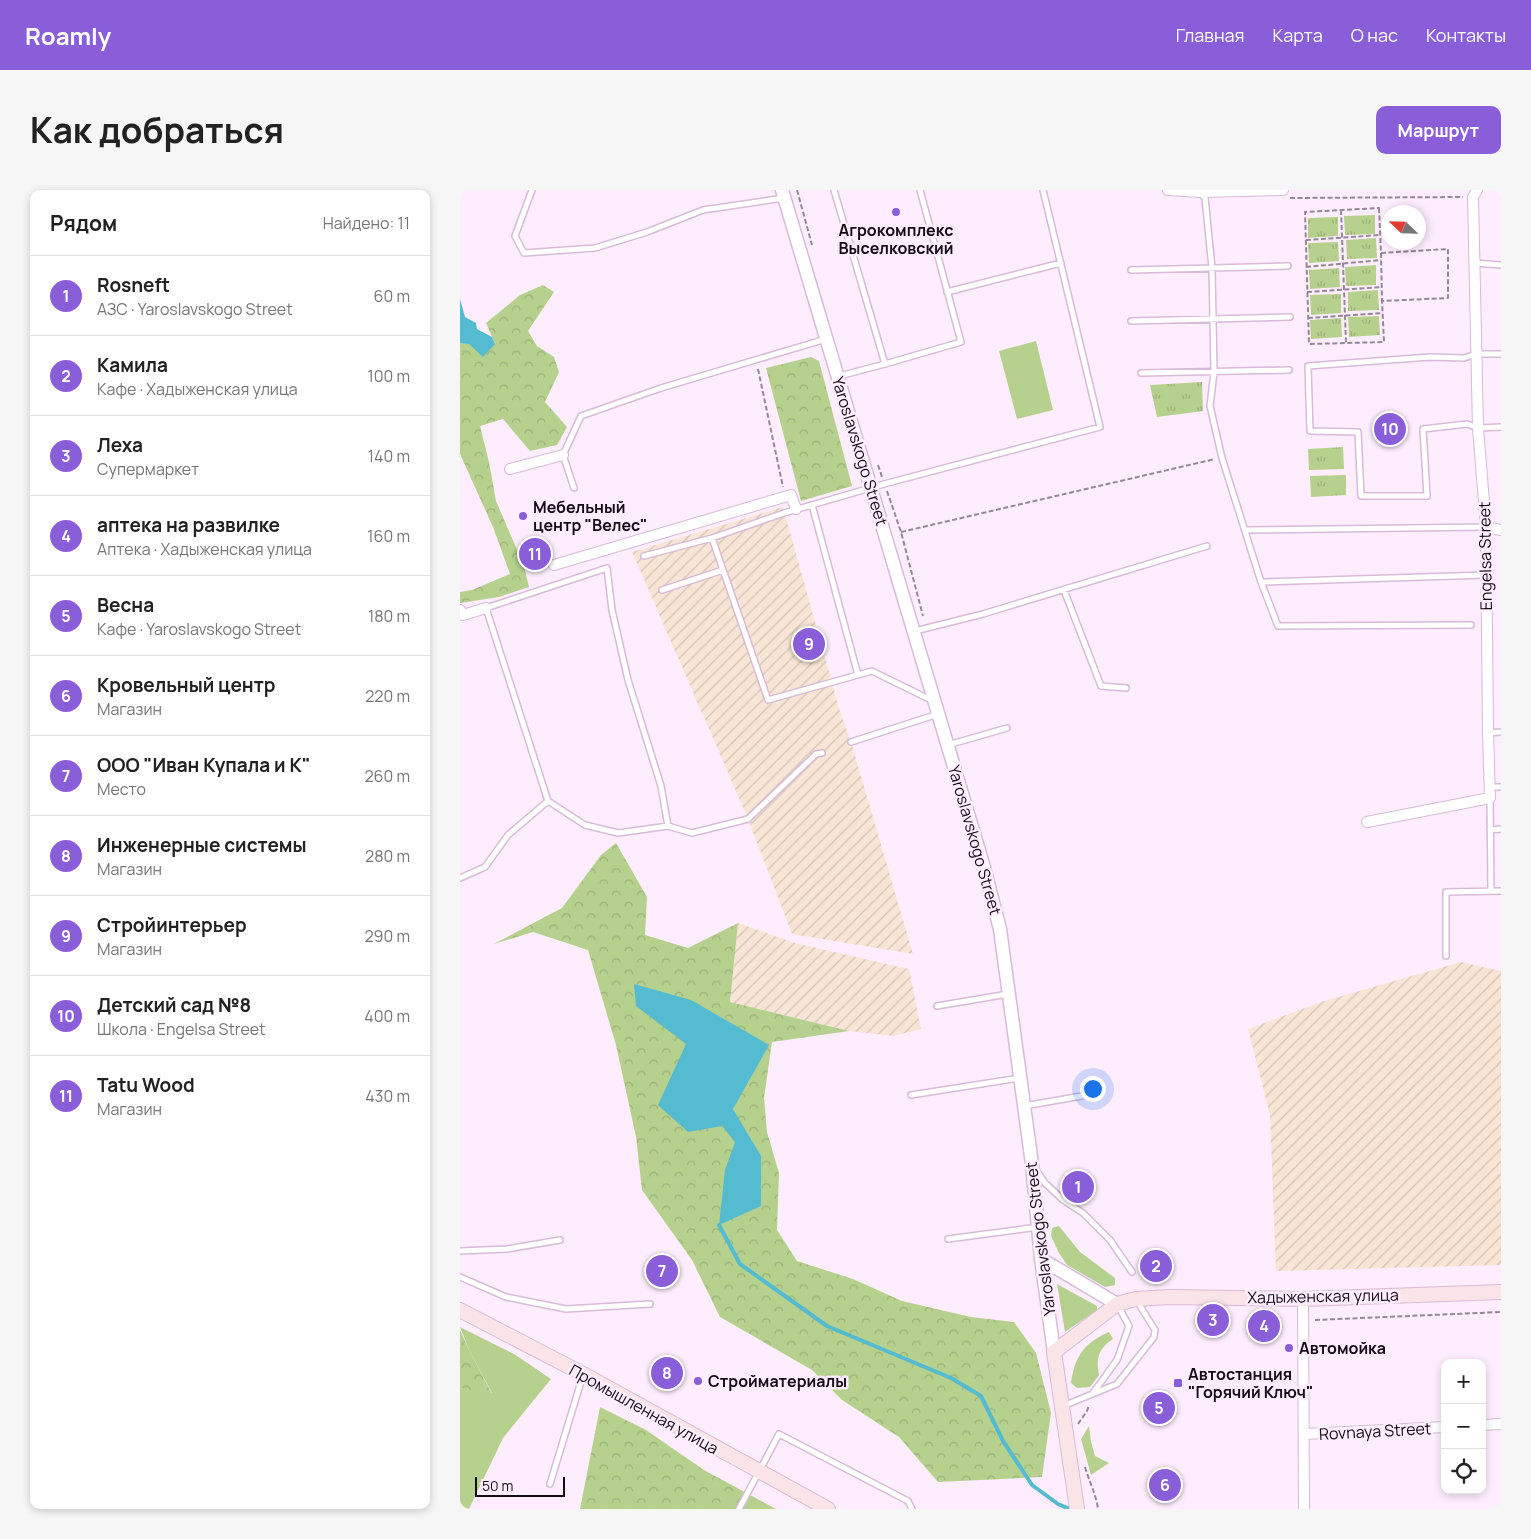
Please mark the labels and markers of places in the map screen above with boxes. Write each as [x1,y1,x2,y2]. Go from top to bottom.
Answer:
marker: Агрокомплекс Выселковский [890,206,902,218]
place label: Агрокомплекс Выселковский [839,219,954,259]
pin: 10 [1374,410,1406,448]
place label: Мебельный центр "Велес" [533,496,647,536]
marker: Мебельный центр "Велес" [517,510,529,522]
pin: 11 [519,535,551,573]
pin: 9 [793,625,825,663]
pin: 1 [1062,1168,1094,1206]
pin: 2 [1140,1247,1172,1285]
pin: 7 [646,1252,678,1290]
pin: 3 [1197,1301,1229,1339]
pin: 4 [1248,1307,1280,1345]
place label: Автомойка [1299,1337,1386,1359]
marker: Автомойка [1283,1342,1295,1354]
pin: 8 [651,1354,683,1392]
place label: Автостанция "Горячий Ключ" [1188,1363,1314,1403]
place label: Стройматериалы [708,1370,847,1392]
marker: Стройматериалы [692,1375,704,1387]
marker: Автостанция "Горячий Ключ" [1172,1377,1184,1389]
pin: 5 [1143,1389,1175,1427]
pin: 6 [1149,1466,1181,1504]

